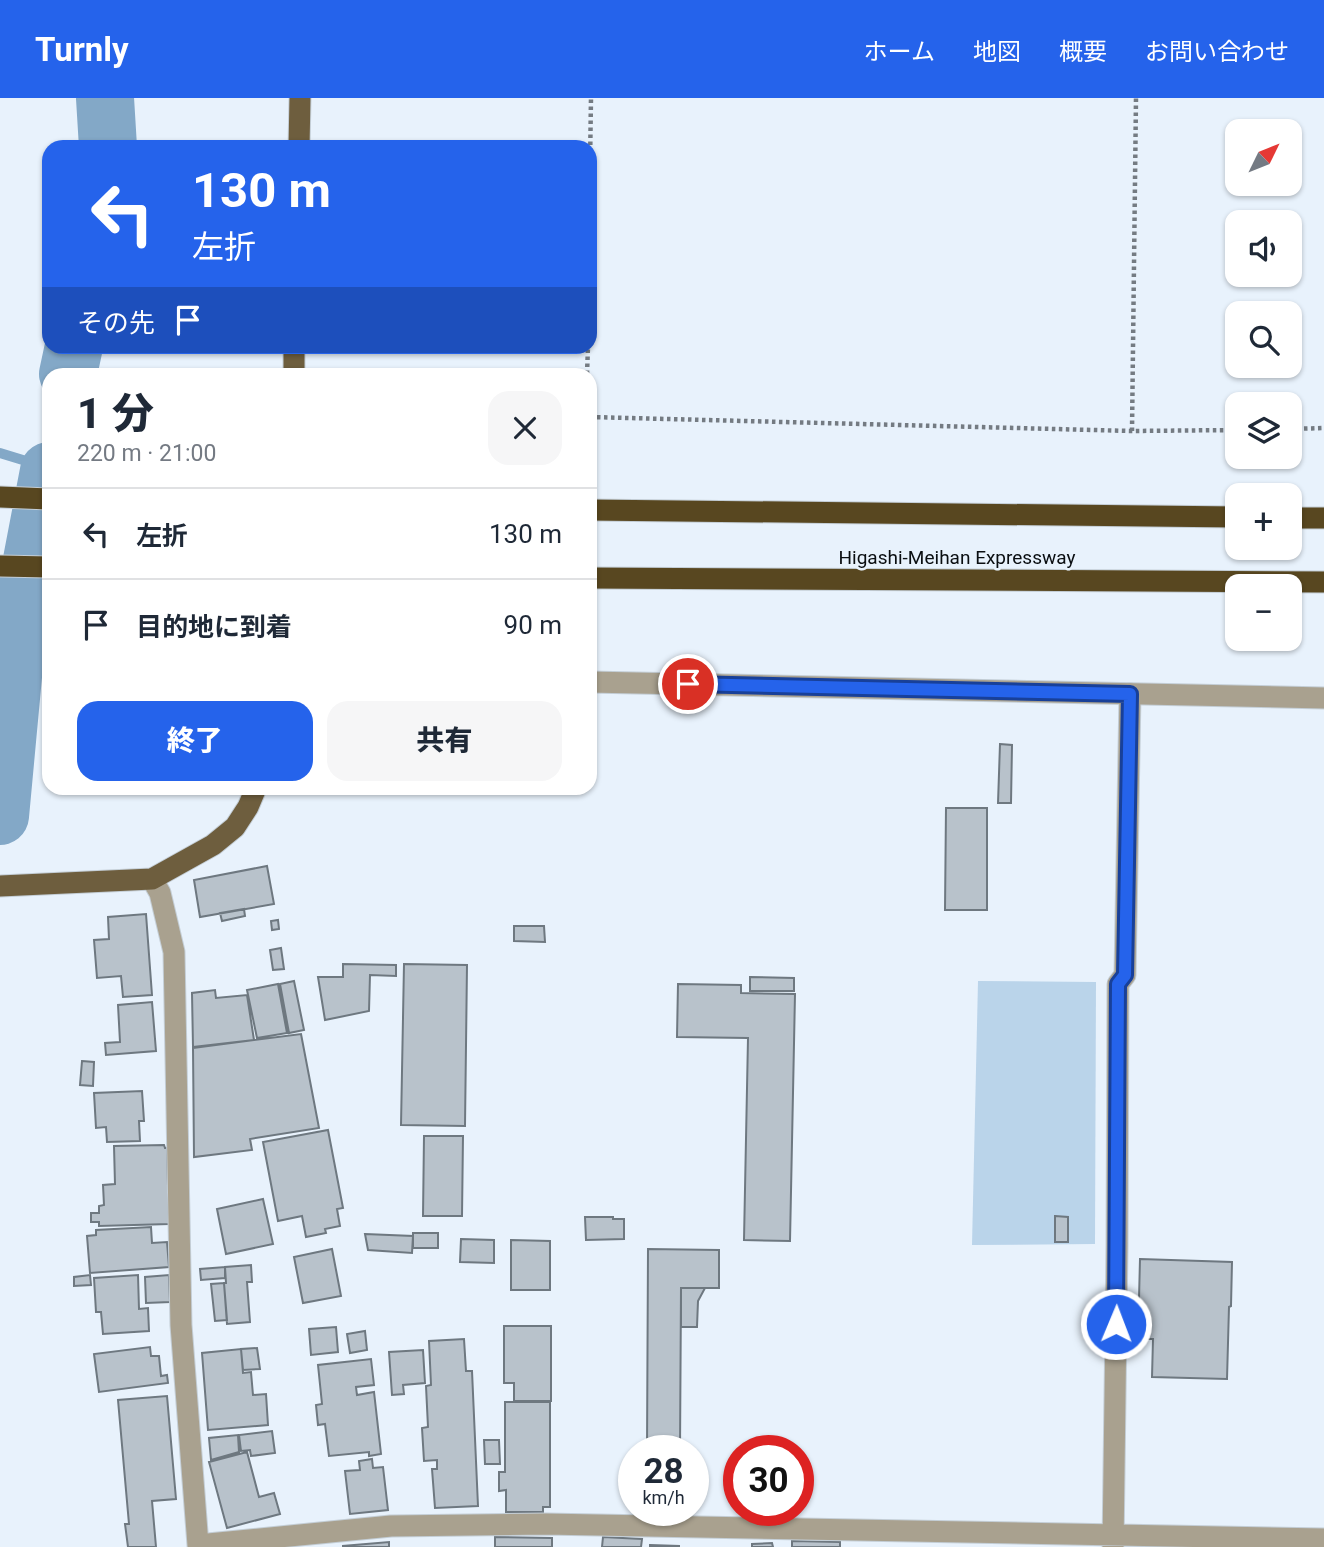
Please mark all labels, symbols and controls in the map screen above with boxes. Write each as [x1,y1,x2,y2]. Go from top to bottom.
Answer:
text: Turnly [35,30,129,69]
text: ホーム [864,38,935,66]
text: 地図 [973,38,1021,66]
text: 概要 [1059,38,1107,66]
text: お問い合わせ [1145,38,1289,66]
north arrow [1225,119,1302,196]
map controls [1225,119,1302,651]
text: 130 m [192,162,331,219]
icon: left [77,168,168,259]
button: sound [1225,210,1302,287]
text: 左折 [192,228,256,266]
icon: arrive [169,301,207,339]
button: search [1225,301,1302,378]
text: その先 [77,308,155,338]
text: 1 分 [77,389,154,438]
button: close [488,391,562,465]
button: layers [1225,392,1302,469]
text: 220 m · 21:00 [77,440,216,467]
button: + [1225,483,1302,560]
icon: left [77,515,115,553]
text: 130 m [489,519,562,549]
text: 左折 [136,521,188,551]
street label: Higashi-Meihan Expressway [839,546,1075,569]
button: − [1225,574,1302,651]
icon: arrive [77,606,115,644]
text: 90 m [504,610,562,640]
text: 目的地に到着 [136,612,292,642]
pin [658,654,718,714]
icon: arrive [669,665,707,703]
button: 終了 [77,701,313,781]
button: 共有 [327,701,562,781]
position arrow [1079,1287,1153,1361]
speed limit sign: 30 [723,1435,814,1526]
text: 28 [643,1451,684,1492]
text: km/h [642,1487,685,1508]

